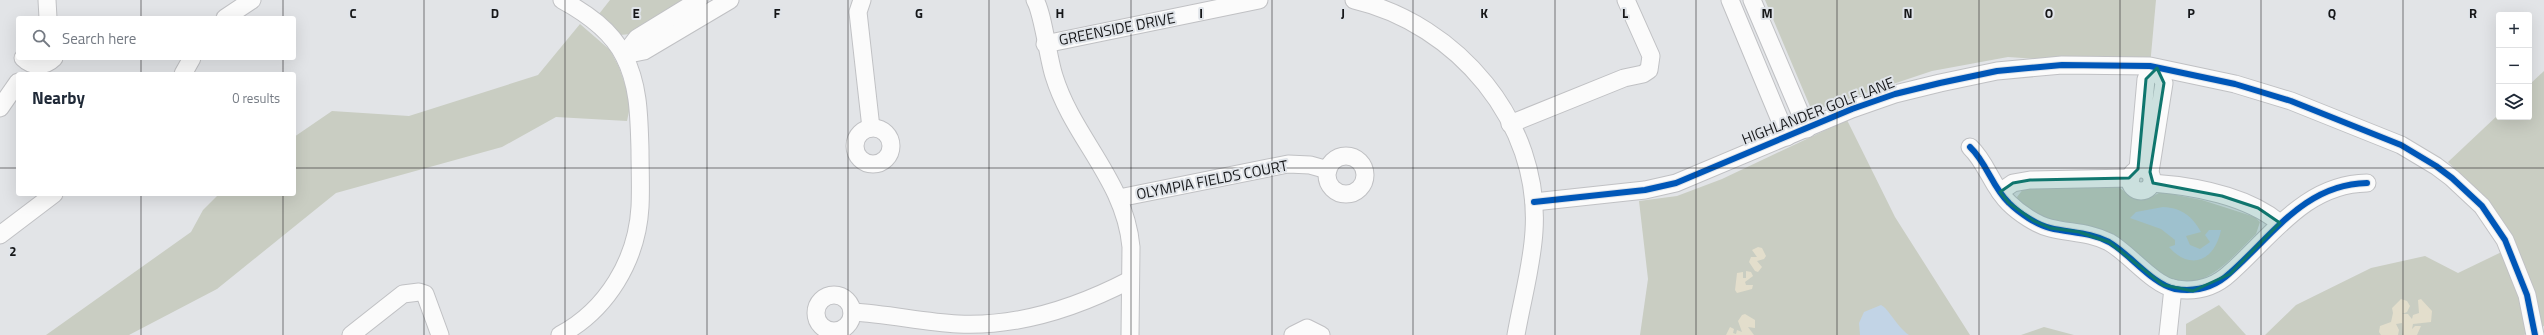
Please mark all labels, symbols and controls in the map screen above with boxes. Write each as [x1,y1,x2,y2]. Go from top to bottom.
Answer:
text: C [349,3,357,23]
text: D [491,3,499,23]
text: E [632,3,640,23]
text: F [774,3,781,23]
text: G [915,3,923,23]
text: H [1056,3,1064,23]
text: I [1199,3,1203,23]
text: J [1341,3,1345,23]
text: K [1480,3,1488,23]
text: L [1622,3,1628,23]
text: M [1761,3,1773,23]
text: N [1903,3,1913,23]
text: O [2045,3,2053,23]
text: P [2187,3,2195,23]
text: Q [2328,3,2336,23]
text: R [2469,3,2477,23]
street label: GREENSIDE DRIVE [1057,6,1177,51]
map controls [2496,12,2532,120]
button: + [2496,12,2532,48]
search box [16,16,296,60]
icon: search [30,27,52,49]
text: Search here [62,27,136,50]
button: − [2496,48,2532,84]
street label: HIGHLANDER GOLF LANE [1738,71,1898,150]
button: layers [2496,84,2532,120]
text: Nearby [32,85,85,111]
text: 0 results [232,88,280,108]
street label: OLYMPIA FIELDS COURT [1134,154,1290,205]
text: 2 [9,241,17,261]

